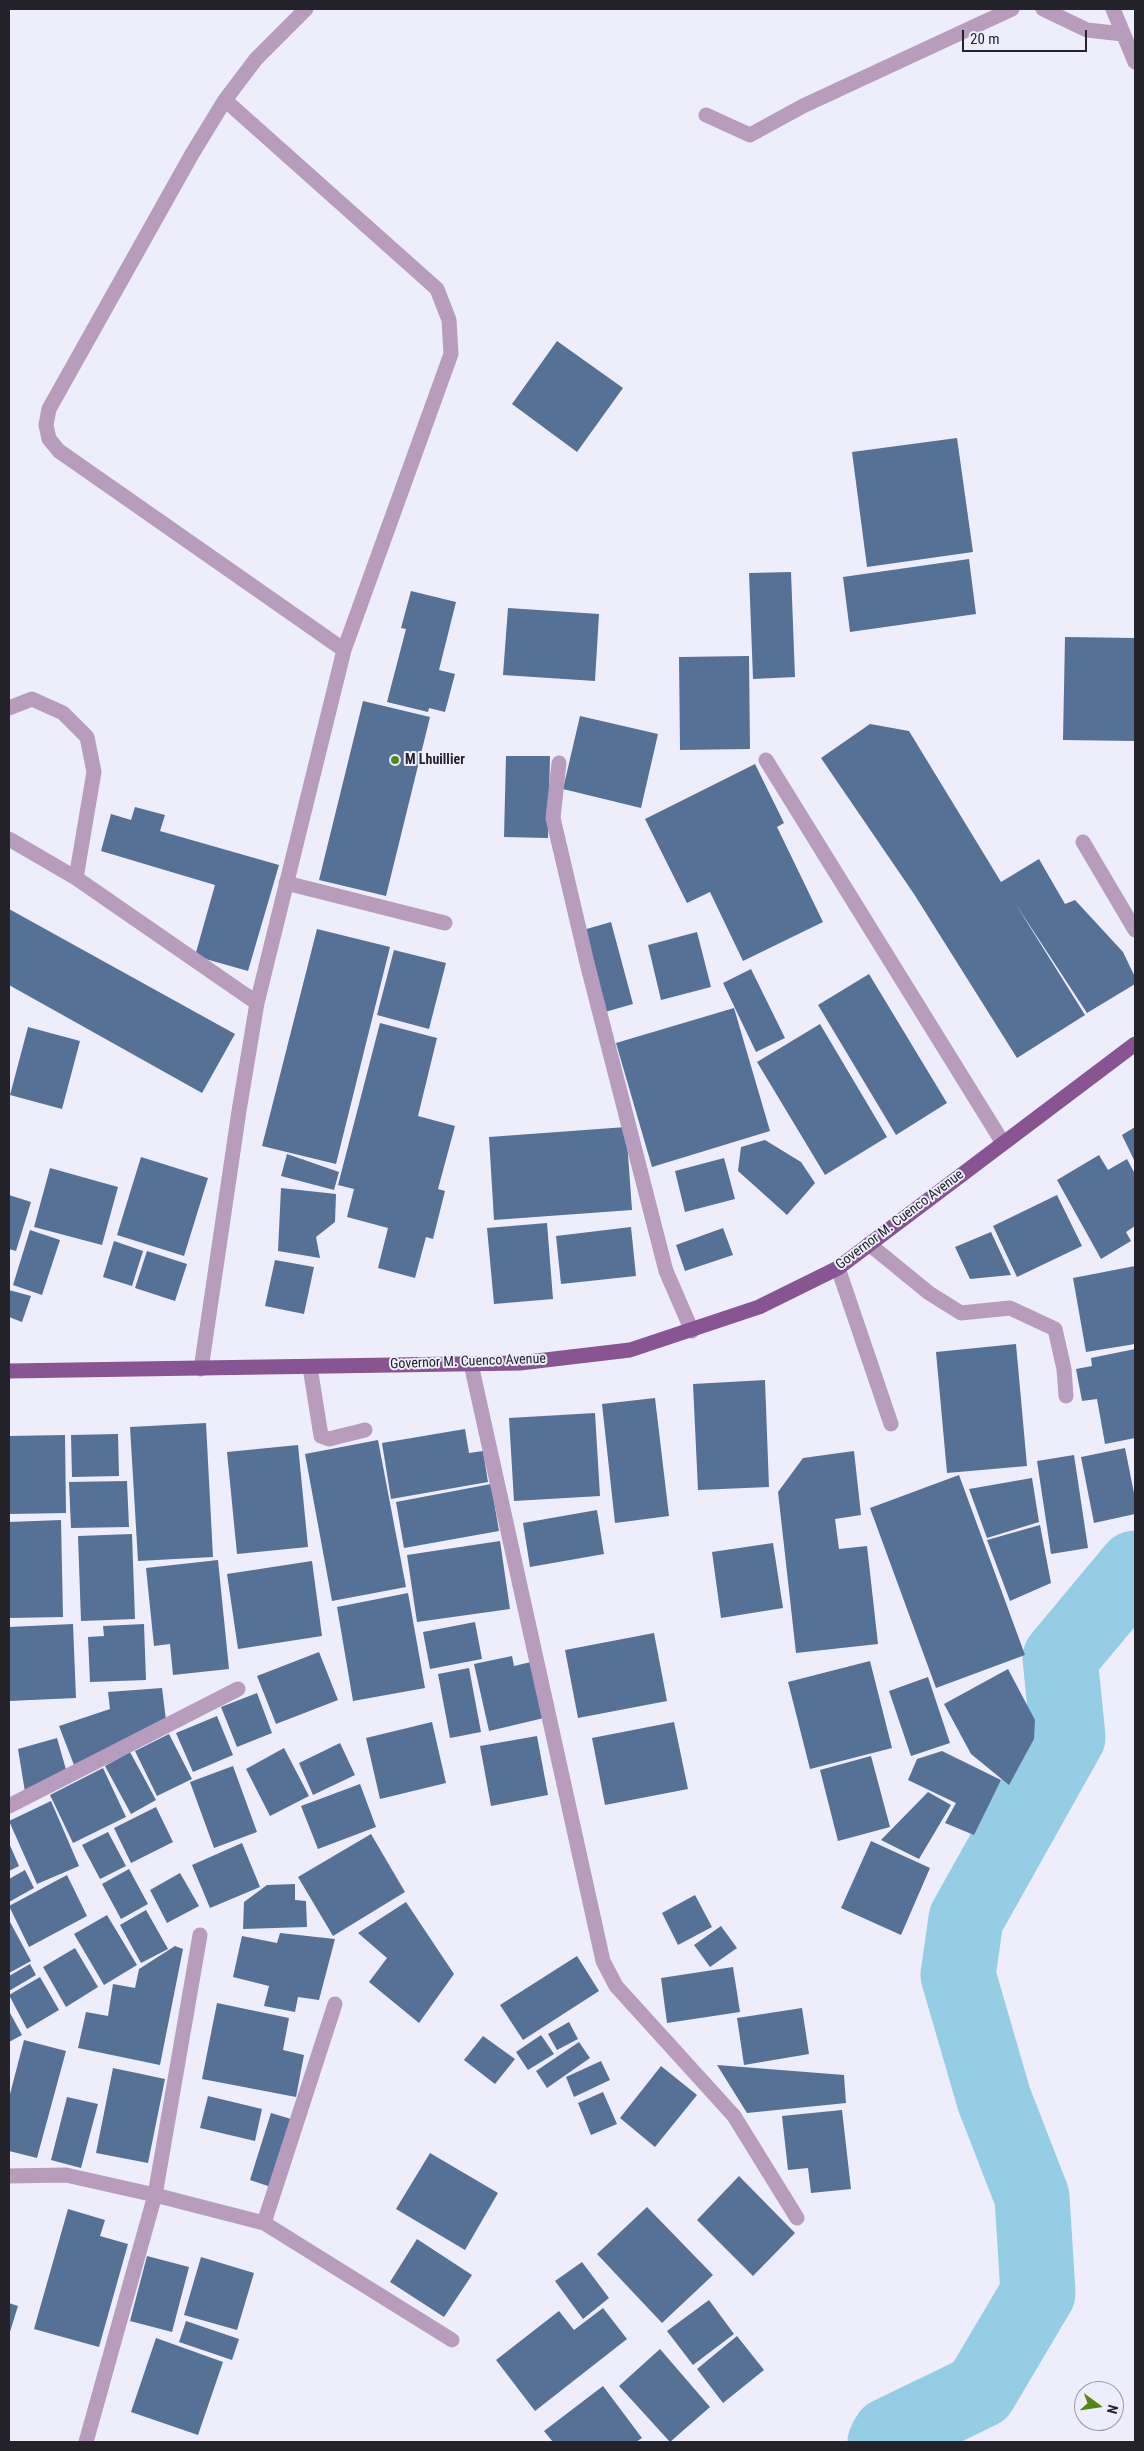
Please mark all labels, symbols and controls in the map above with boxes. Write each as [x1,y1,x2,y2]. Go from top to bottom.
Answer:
scale bar [964,20,1089,52]
text: 20 m [970,30,1000,48]
place label: M Lhuillier [405,752,465,768]
marker: M Lhuillier [389,754,401,766]
street label: Governor M. Cuenco Avenue [833,1166,967,1274]
street label: Governor M. Cuenco Avenue [390,1351,546,1373]
north arrow [1074,2381,1124,2431]
text: N [1104,2403,1121,2415]

